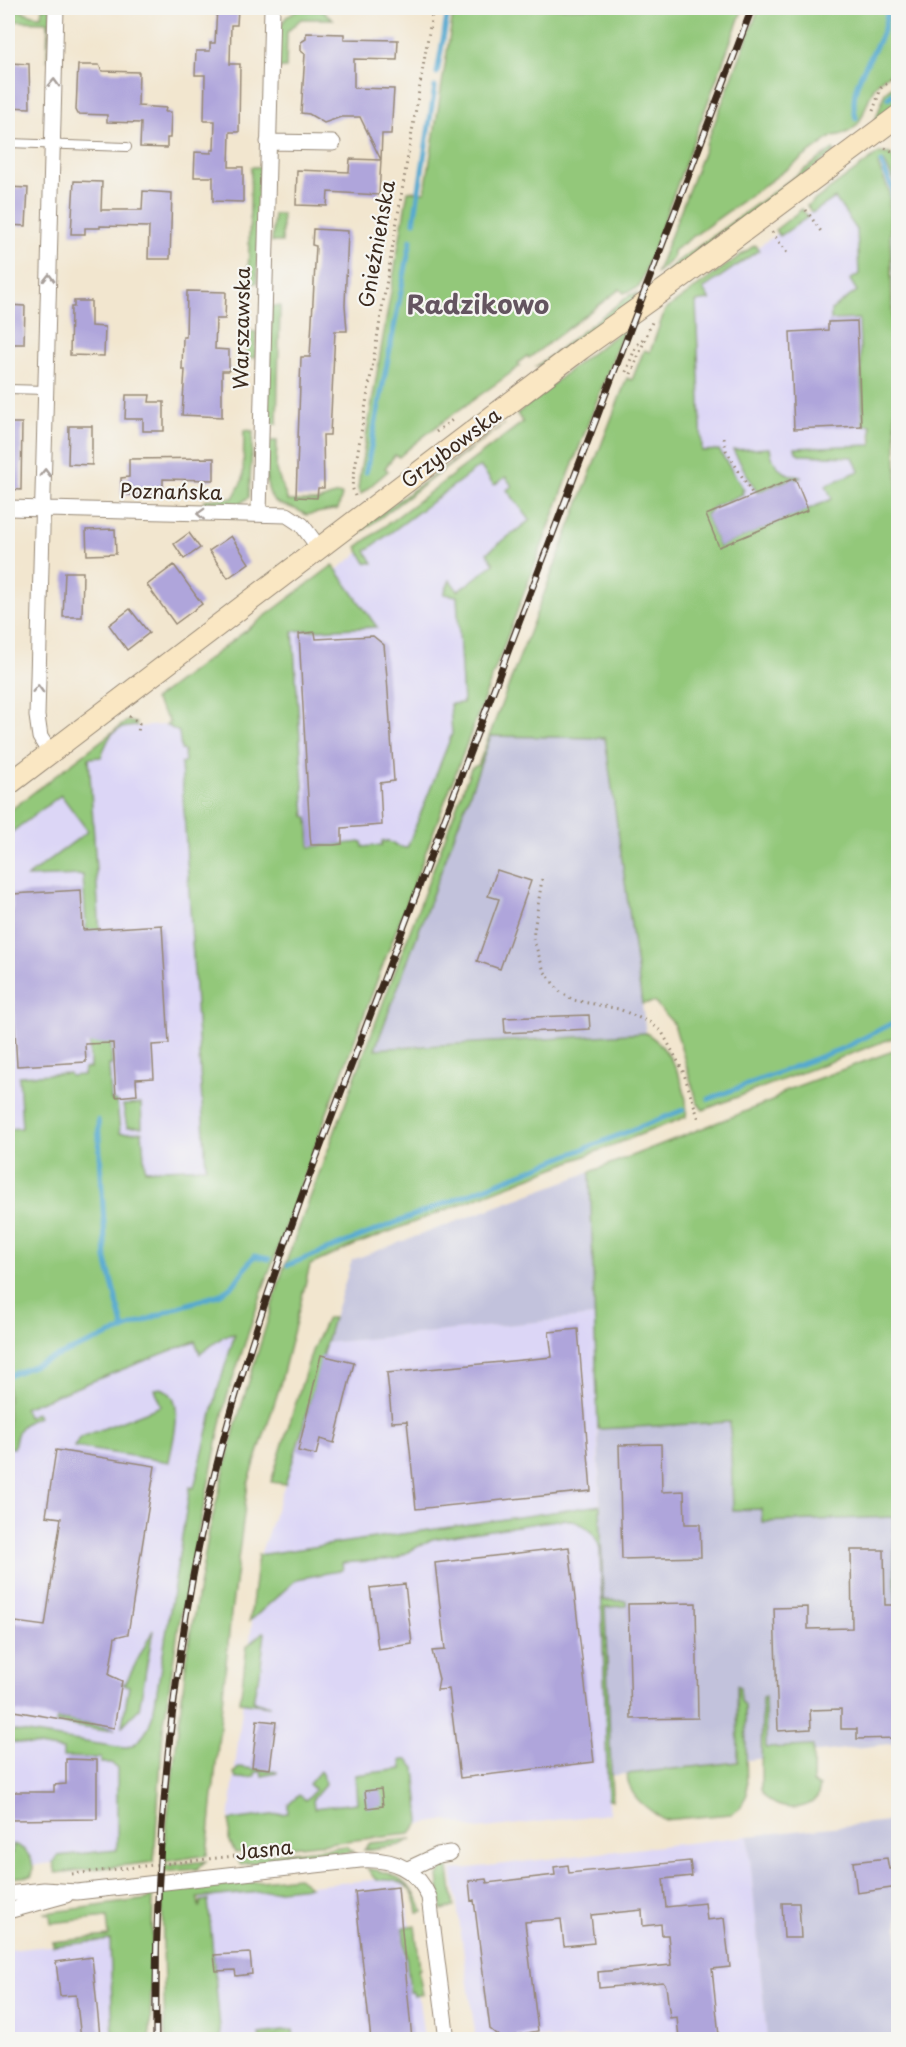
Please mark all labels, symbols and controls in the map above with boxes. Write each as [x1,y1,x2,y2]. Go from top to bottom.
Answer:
one-way arrow [48,78,61,87]
street label: Gnieźnieńska [350,177,402,310]
street label: Warszawska [225,266,257,390]
one-way arrow [43,273,56,282]
district label: Radzikowo [407,284,549,323]
street label: Grzybowska [394,399,507,495]
one-way arrow [38,468,51,477]
street label: Poznańska [119,475,223,507]
one-way arrow [196,508,205,520]
one-way arrow [32,684,44,693]
street label: Jasna [234,1831,295,1867]

